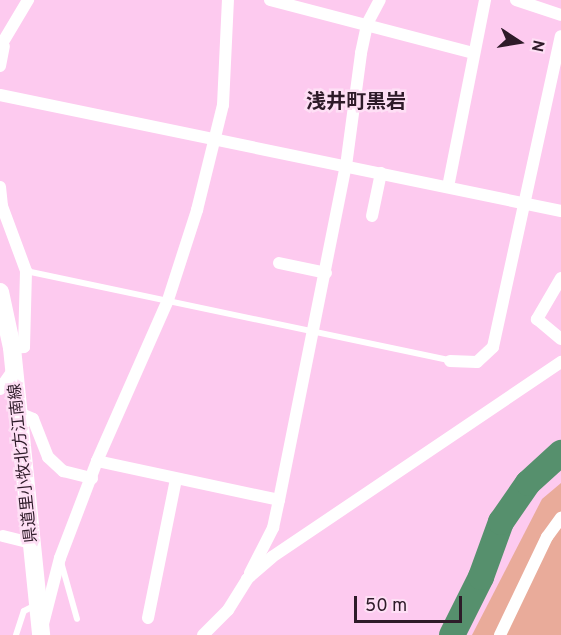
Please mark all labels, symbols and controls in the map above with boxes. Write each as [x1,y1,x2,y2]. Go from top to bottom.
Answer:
north arrow [489,12,549,72]
text: N [526,38,548,53]
district label: 浅井町黒岩 [306,91,406,115]
street label: 県道里小牧北方江南線 [6,382,42,544]
scale bar [357,584,465,622]
text: 50 m [365,595,407,618]

